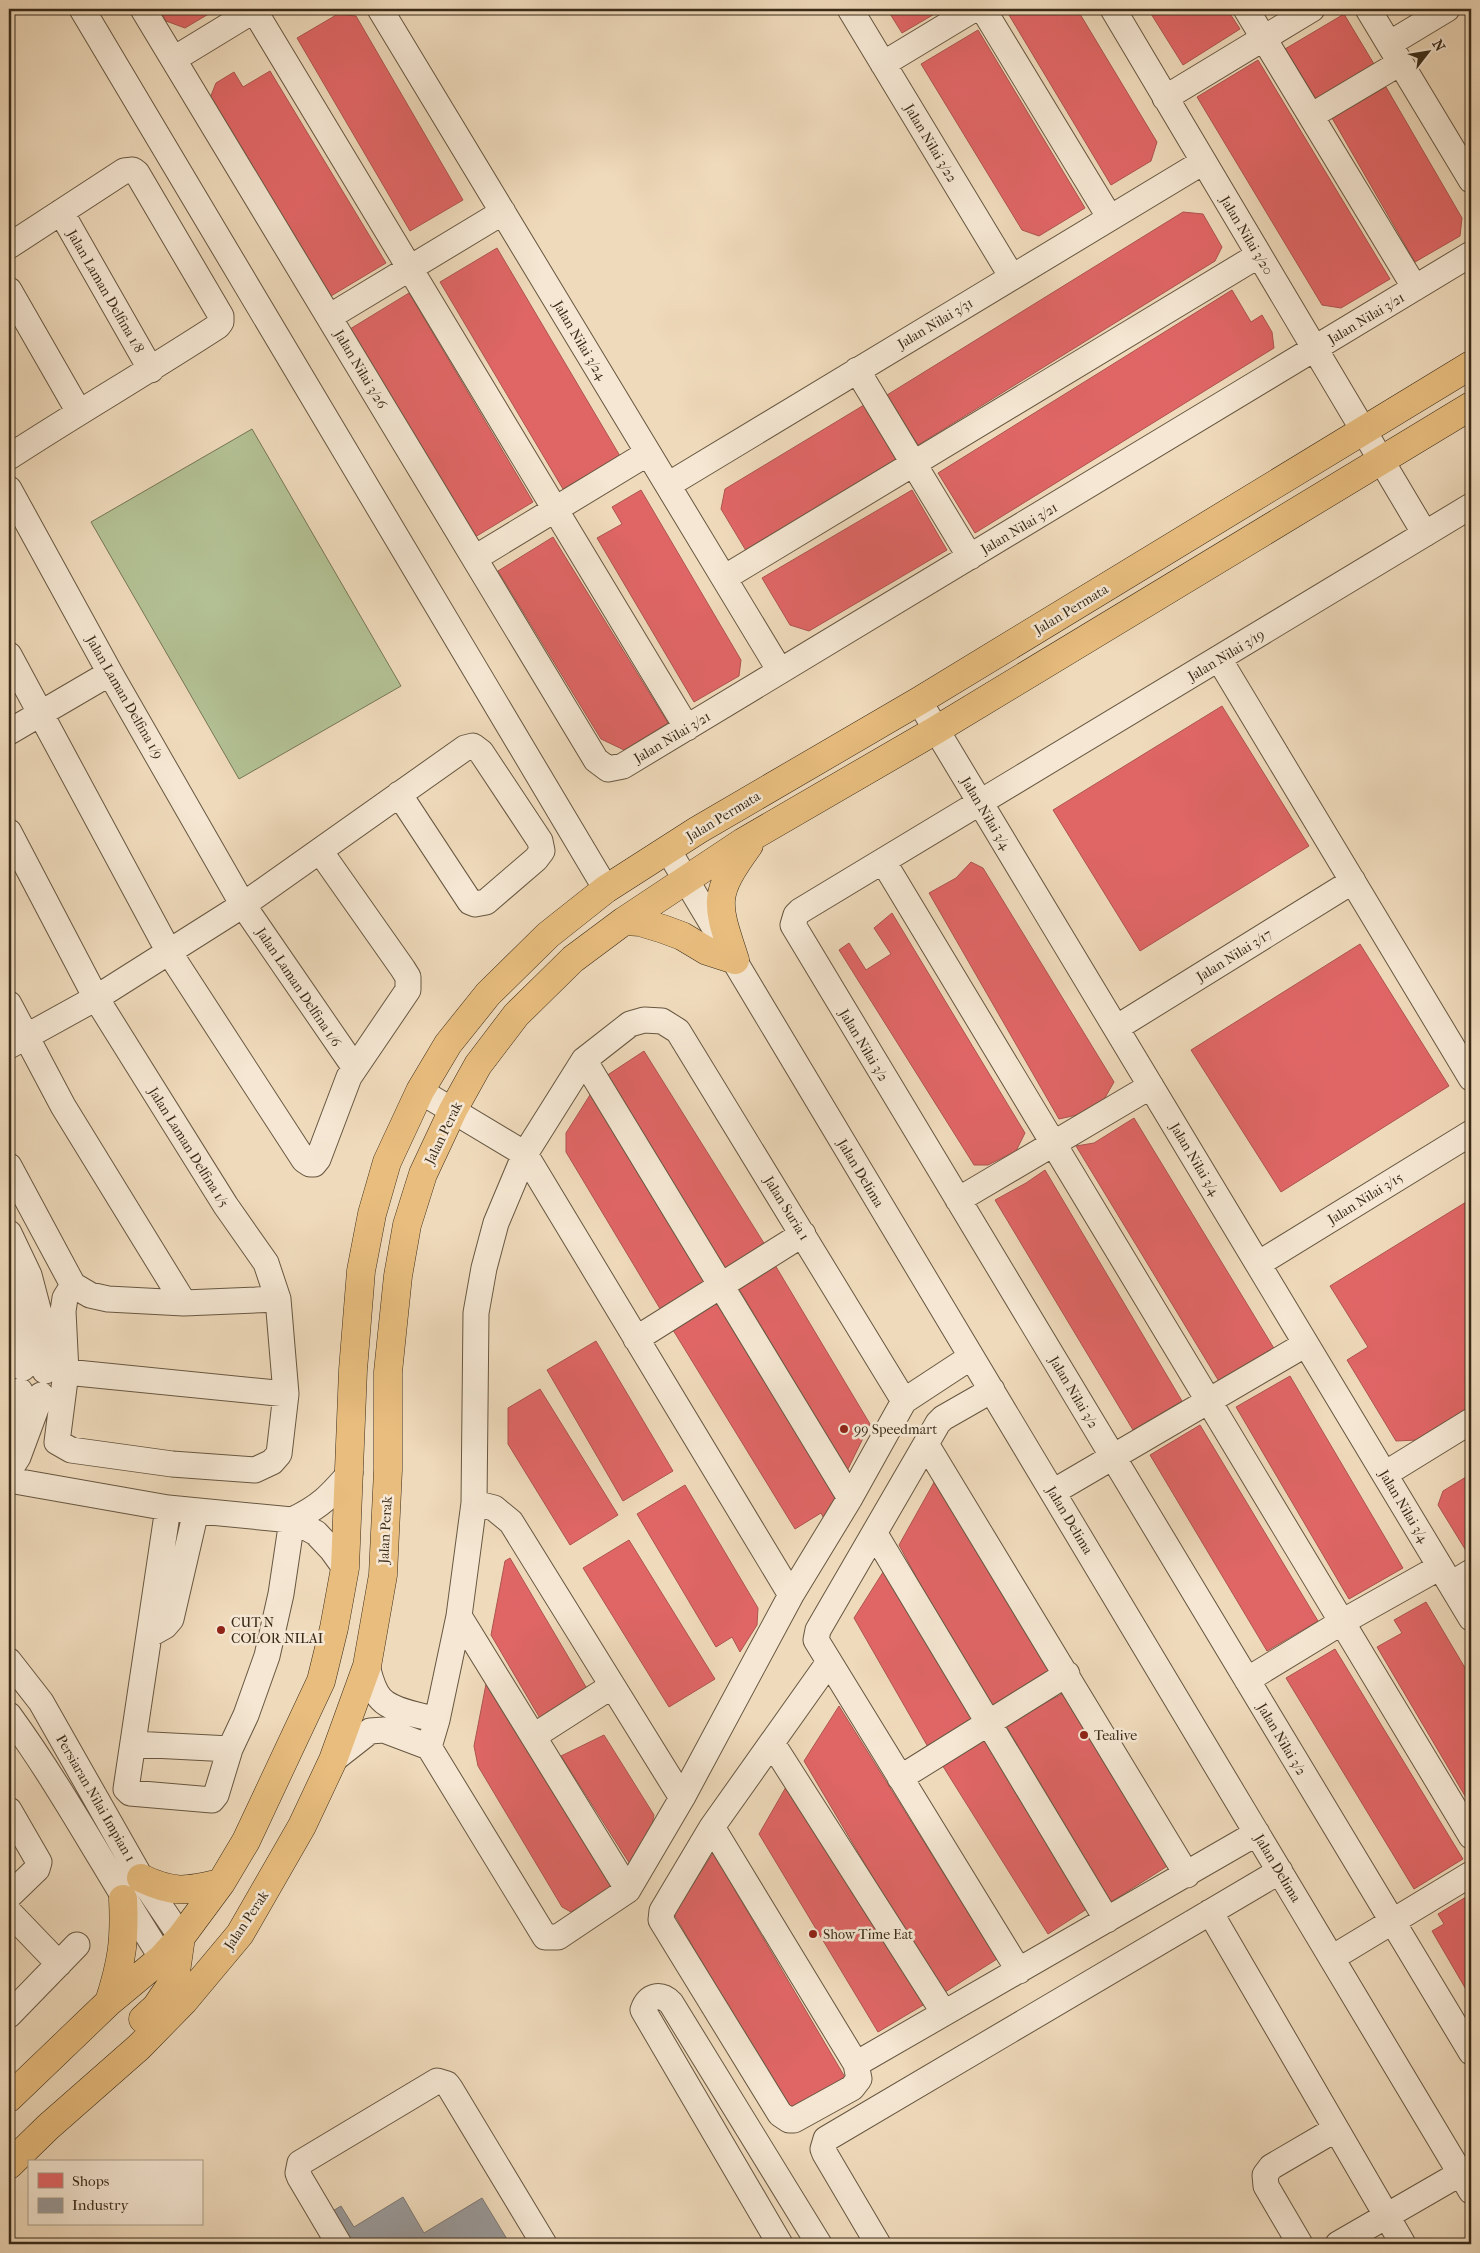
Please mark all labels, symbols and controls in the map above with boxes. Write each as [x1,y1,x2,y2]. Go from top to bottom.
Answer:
north arrow [1402,28,1452,78]
text: N [1429,37,1449,55]
street label: Jalan Nilai 3/22 [900,100,961,186]
street label: Jalan Nilai 3/20 [1216,192,1277,278]
street label: Jalan Laman Delfina 1/8 [63,226,148,356]
street label: Jalan Nilai 3/21 [1324,289,1408,348]
street label: Jalan Nilai 3/31 [894,294,976,353]
street label: Jalan Nilai 3/24 [549,297,610,384]
street label: Jalan Nilai 3/26 [330,326,391,412]
street label: Jalan Nilai 3/21 [977,499,1061,558]
street label: Jalan Permata [1030,580,1112,639]
street label: Jalan Nilai 3/19 [1184,626,1268,686]
street label: Jalan Laman Delfina 1/9 [82,632,167,762]
street label: Jalan Nilai 3/21 [630,708,714,767]
street label: Jalan Nilai 3/4 [957,773,1014,853]
street label: Jalan Permata [682,787,764,846]
street label: Jalan Laman Delfina 1/6 [252,924,345,1050]
street label: Jalan Nilai 3/17 [1192,925,1275,986]
street label: Jalan Nilai 3/2 [835,1005,892,1085]
street label: Jalan Laman Delfina 1/5 [144,1083,232,1210]
street label: Jalan Perak [421,1098,466,1168]
street label: Jalan Nilai 3/4 [1166,1119,1223,1199]
street label: Jalan Delima [833,1135,888,1211]
street label: Jalan Nilai 3/15 [1324,1169,1406,1229]
street label: Jalan Suria 1 [760,1172,813,1244]
street label: Jalan Nilai 3/2 [1045,1352,1102,1432]
place label: 99 Speedmart [854,1421,937,1438]
marker: 99 Speedmart [838,1423,850,1435]
street label: Jalan Nilai 3/4 [1375,1466,1432,1546]
street label: Jalan Delima [1042,1482,1097,1558]
street label: Jalan Perak [375,1495,396,1565]
place label: CUT N COLOR NILAI [231,1614,324,1647]
marker: CUT N COLOR NILAI [215,1624,227,1636]
street label: Jalan Nilai 3/2 [1253,1699,1310,1779]
place label: Tealive [1094,1727,1137,1744]
marker: Tealive [1078,1729,1090,1741]
street label: Persiaran Nilai Impian 1 [52,1732,139,1865]
street label: Jalan Delima [1250,1830,1305,1906]
street label: Jalan Perak [220,1887,273,1954]
place label: Show Time Eat [823,1926,913,1943]
marker: Show Time Eat [807,1928,819,1940]
legend [28,2160,202,2226]
text: Shops [72,2172,110,2190]
text: Industry [72,2196,129,2214]

